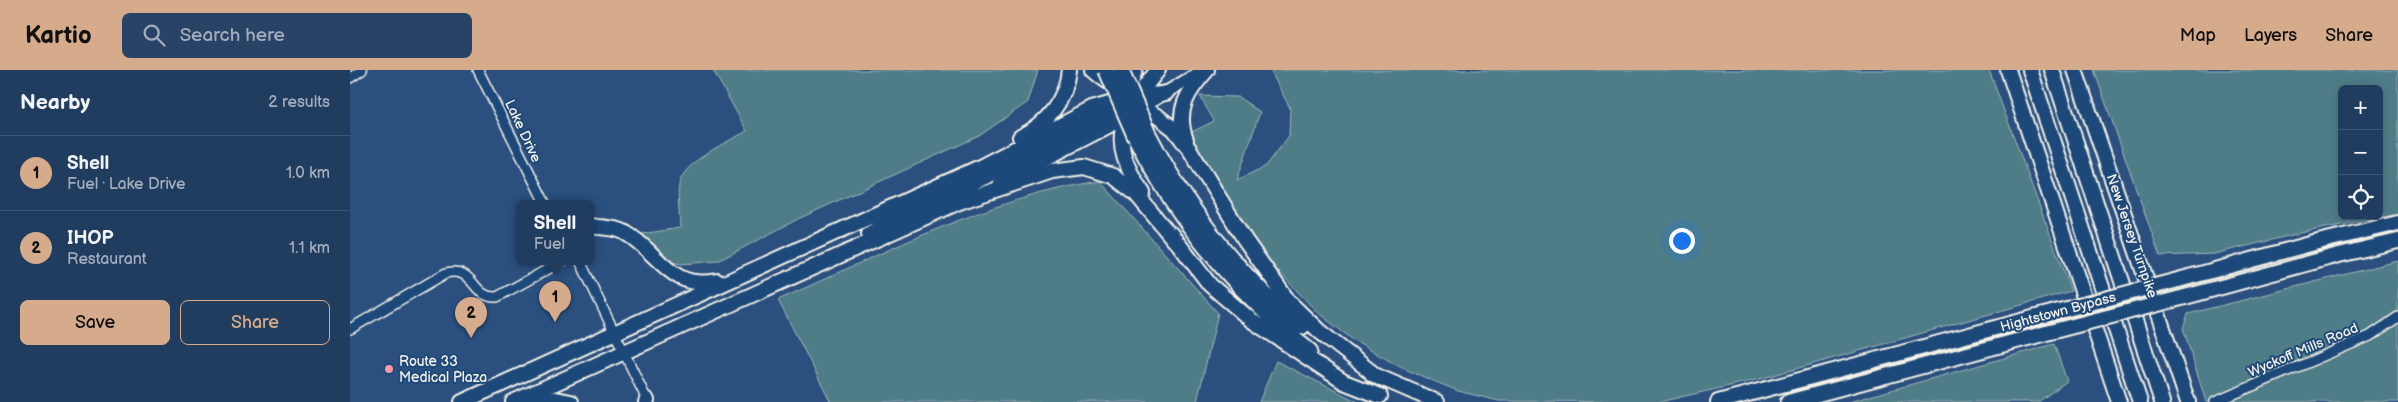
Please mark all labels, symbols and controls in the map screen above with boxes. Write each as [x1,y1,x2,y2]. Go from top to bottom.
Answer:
search box [122,13,472,58]
text: Kartio [25,21,92,50]
icon: search [140,21,168,49]
text: Search here [180,24,285,47]
text: Map [2180,25,2216,46]
text: Layers [2244,25,2297,46]
text: Share [2325,25,2373,46]
map controls [2338,85,2383,220]
button: + [2338,85,2383,130]
text: Nearby [20,90,90,115]
text: 2 results [268,93,330,112]
street label: Lake Drive [501,97,545,165]
button: − [2338,130,2383,175]
text: Shell [67,152,109,175]
text: 1 [33,164,39,183]
text: 1.0 km [286,164,330,183]
street label: New Jersey Turnpike [2103,172,2161,300]
text: Fuel · Lake Drive [67,175,186,194]
button: locate [2338,175,2383,220]
popup [516,200,594,265]
text: Shell [534,212,576,235]
text: IHOP [67,227,113,250]
your location [1669,228,1695,254]
text: Fuel [534,235,565,254]
text: 2 [31,239,41,258]
text: 1.1 km [289,239,330,258]
text: Restaurant [67,250,147,269]
pin: 1 [539,281,571,322]
street label: Hightstown Bypass [1998,288,2118,336]
pin: 2 [455,297,487,338]
button: Save [20,300,170,345]
button: Share [180,300,330,345]
street label: Wyckoff Mills Road [2245,319,2361,381]
place label: Route 33 Medical Plaza [399,353,487,386]
marker: Route 33 Medical Plaza [383,363,395,375]

